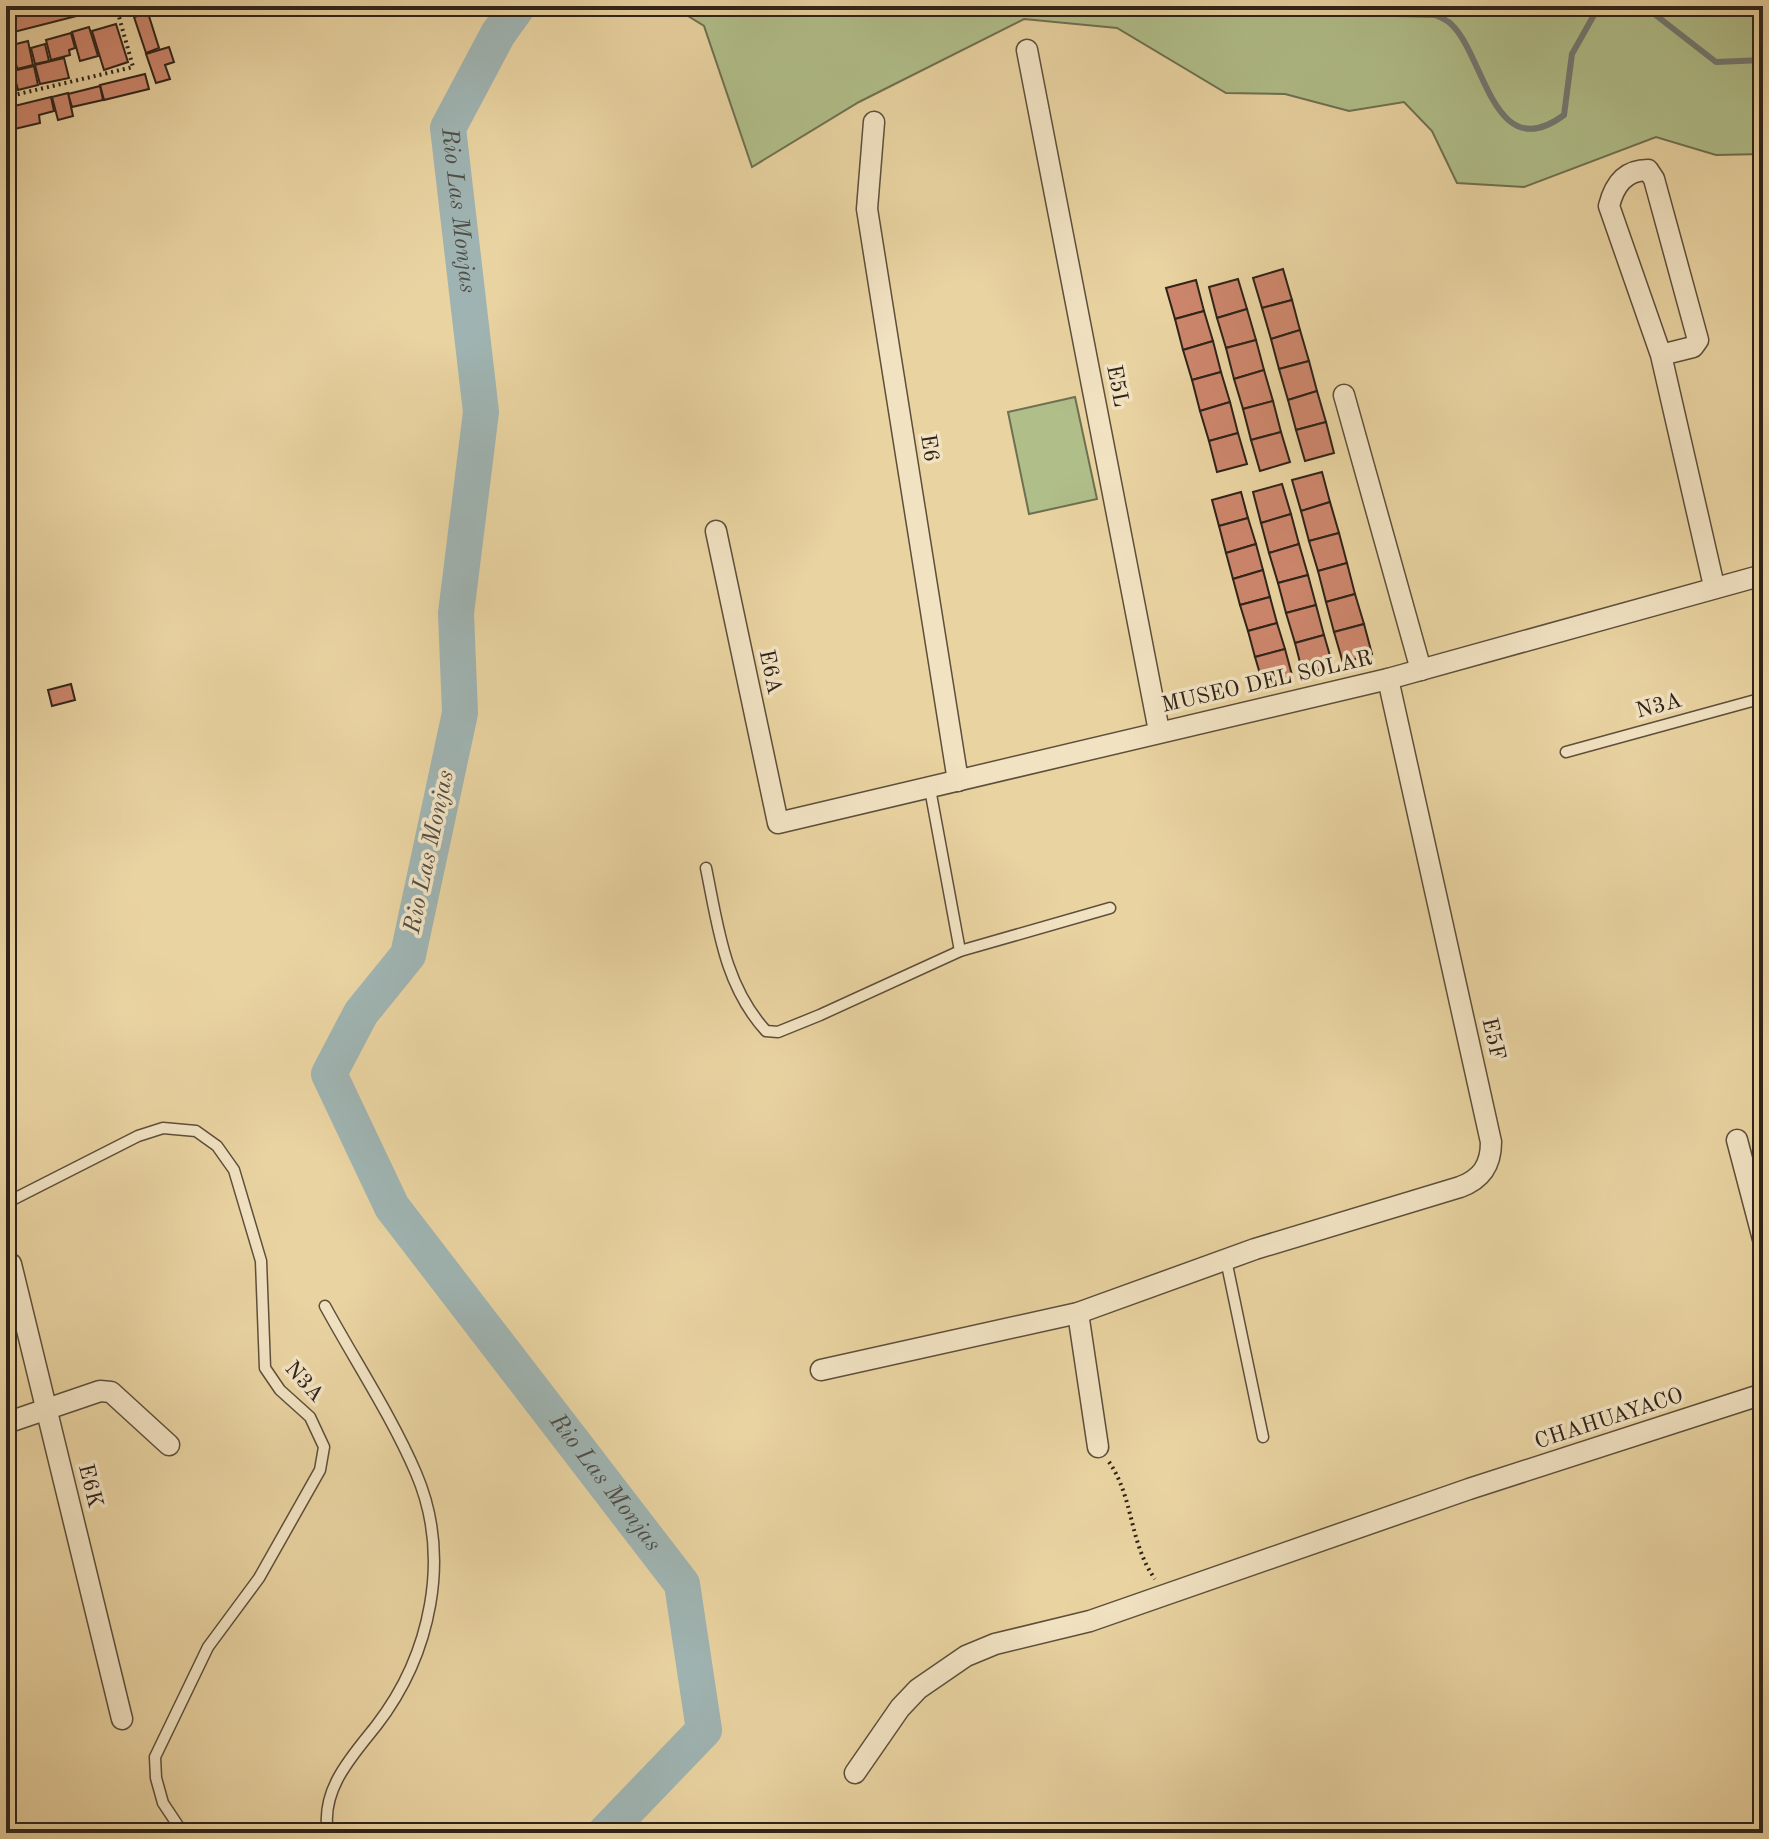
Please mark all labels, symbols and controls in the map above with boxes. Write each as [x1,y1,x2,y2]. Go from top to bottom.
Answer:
water label: Rio Las Monjas [436,126,479,295]
street label: E5L [1102,363,1132,409]
street label: E6 [916,432,942,464]
street label: MUSEO DEL SOLAR [1160,647,1375,717]
street label: E6A [755,648,785,696]
street label: N3A [1634,689,1684,723]
water label: Rio Las Monjas [401,768,459,937]
street label: E5F [1477,1016,1509,1062]
street label: N3A [280,1357,328,1407]
street label: CHAHUAYACO [1532,1385,1686,1453]
water label: Rio Las Monjas [544,1409,665,1556]
street label: E6K [74,1462,106,1510]

